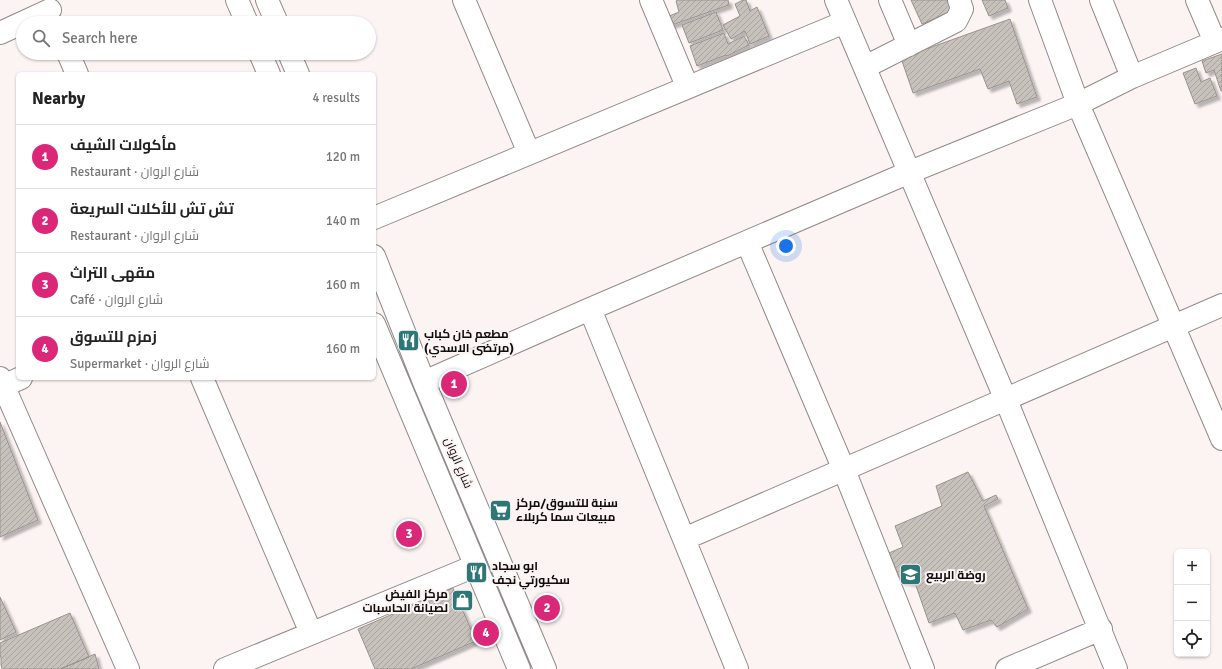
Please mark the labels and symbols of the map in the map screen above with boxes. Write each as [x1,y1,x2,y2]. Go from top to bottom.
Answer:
your location [776,236,796,256]
place label: مطعم خان كباب (مرتضى الاسدي) [424,327,514,358]
restaurant icon: مطعم خان كباب (مرتضى الاسدي) [395,328,421,354]
pin: 1 [441,369,467,399]
street label: شارع الروان [441,435,475,491]
place label: سنبة للتسوق/مركز مبيعات سما كربلاء [515,496,618,525]
supermarket icon: سنبة للتسوق/مركز مبيعات سما كربلاء [487,497,513,523]
pin: 3 [396,519,422,549]
place label: ابو سجاد سكيورتي نجف [492,559,570,590]
restaurant icon: ابو سجاد سكيورتي نجف [463,560,489,586]
school or university icon: روضة الربيع [898,562,924,588]
place label: روضة الربيع [926,568,986,584]
place label: مركز الفيض لصيانة الحاسبات [363,587,448,616]
shop icon: مركز الفيض لصيانة الحاسبات [450,588,476,614]
pin: 2 [534,593,560,623]
pin: 4 [473,618,499,648]

